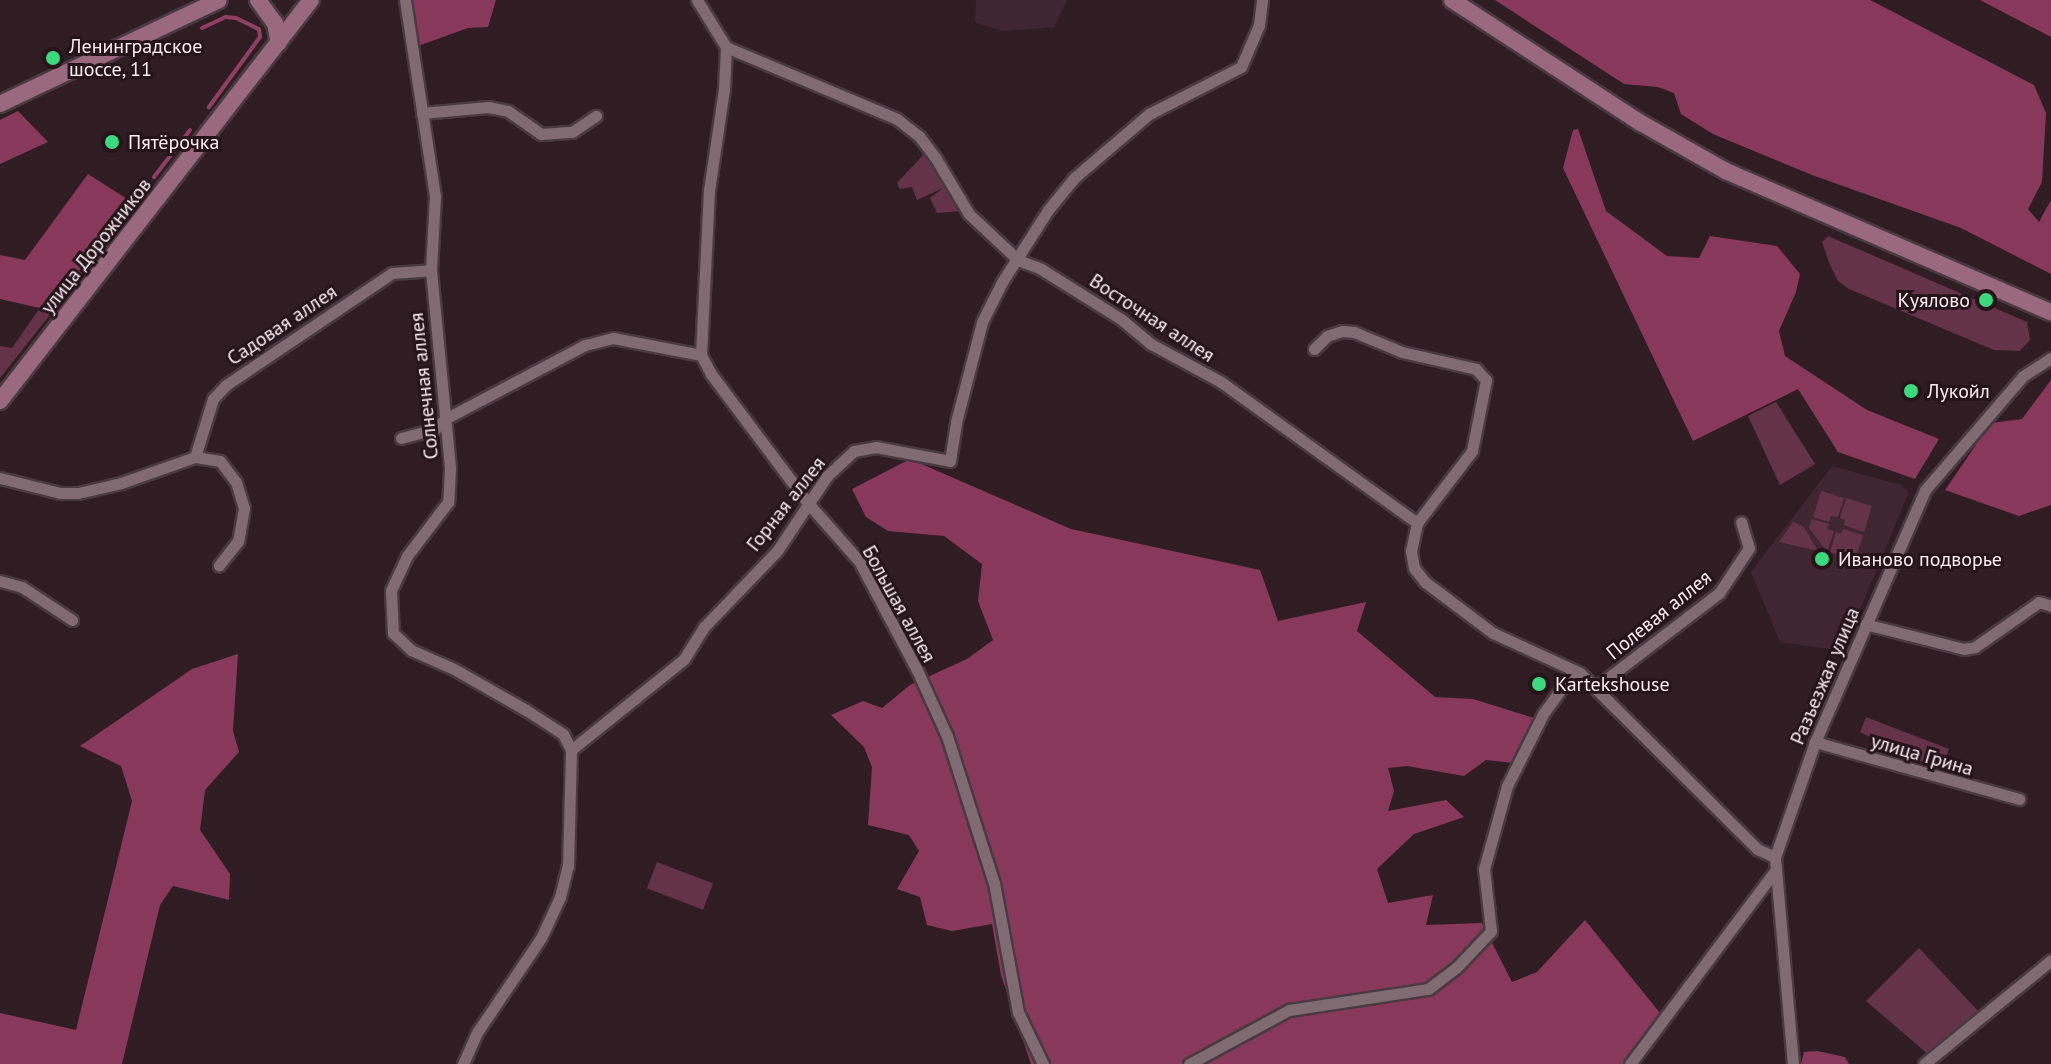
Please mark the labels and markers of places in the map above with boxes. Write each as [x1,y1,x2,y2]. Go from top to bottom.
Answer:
place label: Ленинградское шоссе, 11 [69,34,202,81]
marker: Ленинградское шоссе, 11 [44,49,62,67]
place label: Пятёрочка [128,130,219,154]
marker: Пятёрочка [103,133,121,151]
place label: Куялово [1898,288,1970,312]
marker: Куялово [1977,291,1995,309]
place label: Лукойл [1927,379,1990,403]
marker: Лукойл [1902,382,1920,400]
place label: Иваново подворье [1838,547,2002,571]
marker: Иваново подворье [1813,550,1831,568]
place label: Kartekshouse [1555,672,1670,696]
marker: Kartekshouse [1530,675,1548,693]

